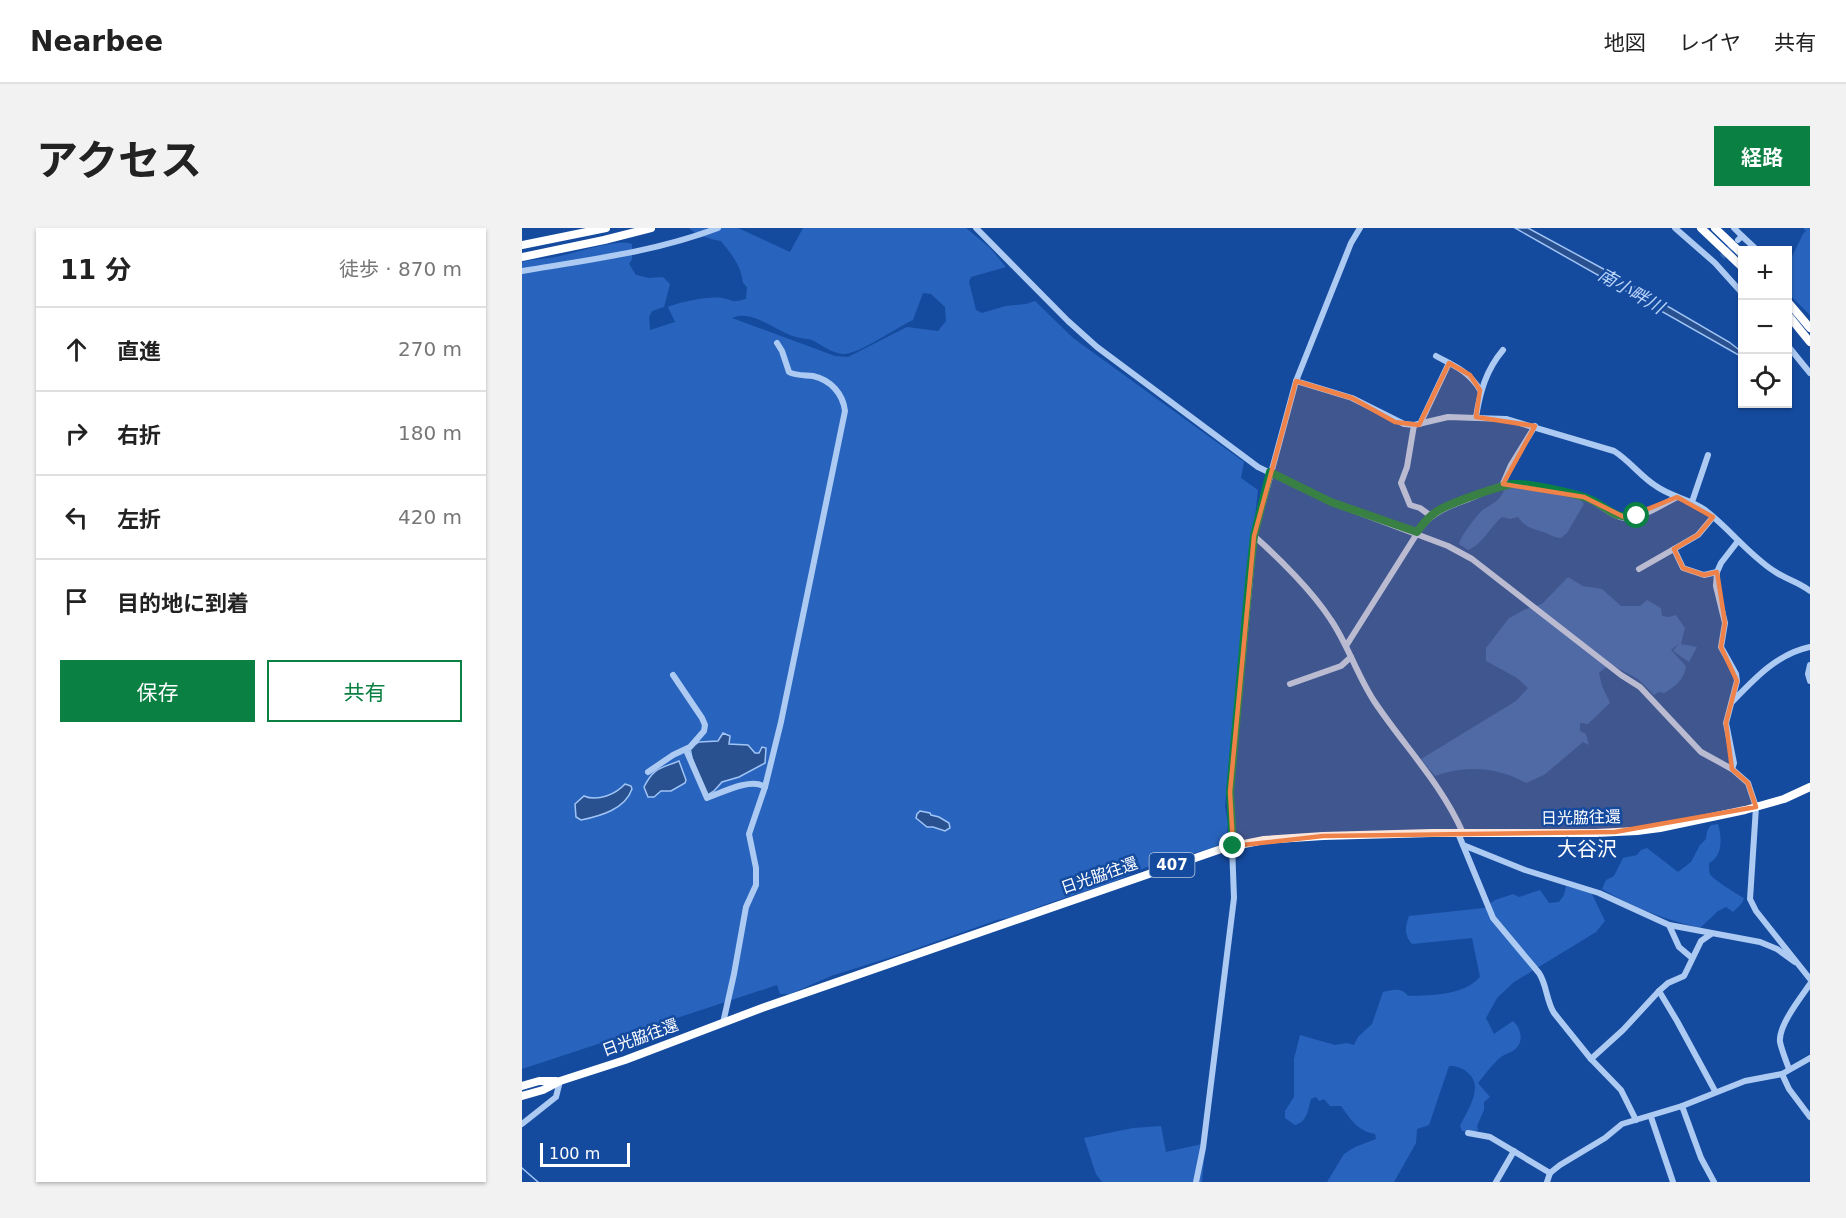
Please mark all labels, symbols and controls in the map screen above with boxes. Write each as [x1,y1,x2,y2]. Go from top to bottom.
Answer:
text: Nearbee [30,25,163,58]
text: 地図 [1604,31,1646,55]
text: レイヤ [1679,31,1741,55]
text: 共有 [1774,31,1816,55]
button: 経路 [1714,126,1810,186]
text: アクセス [36,136,202,185]
map controls [1738,246,1792,408]
button: + [1738,246,1792,300]
text: 11 分 [60,255,131,285]
text: 徒歩 · 870 m [339,257,462,281]
water label: 南小畔川 [1595,263,1669,319]
button: − [1738,300,1792,354]
icon: ahead [60,333,93,366]
text: 270 m [398,337,462,361]
text: 直進 [117,339,161,364]
button: locate [1738,354,1792,408]
icon: right [60,417,93,450]
text: 180 m [398,421,462,445]
text: 右折 [117,423,161,448]
icon: left [60,501,93,534]
route start [1623,502,1649,528]
text: 420 m [398,505,462,529]
text: 左折 [117,507,161,532]
icon: arrive [60,585,93,618]
text: 目的地に到着 [117,591,249,616]
button: 保存 [60,660,255,722]
button: 共有 [267,660,462,722]
street label: 日光脇往還 [1541,807,1621,828]
route end [1219,832,1245,858]
district label: 大谷沢 [1557,837,1617,861]
street label: 日光脇往還 [1058,853,1140,897]
road number: 407 [1150,853,1194,877]
street label: 日光脇往還 [599,1015,681,1060]
scale bar [540,1140,630,1168]
text: 100 m [549,1144,600,1163]

